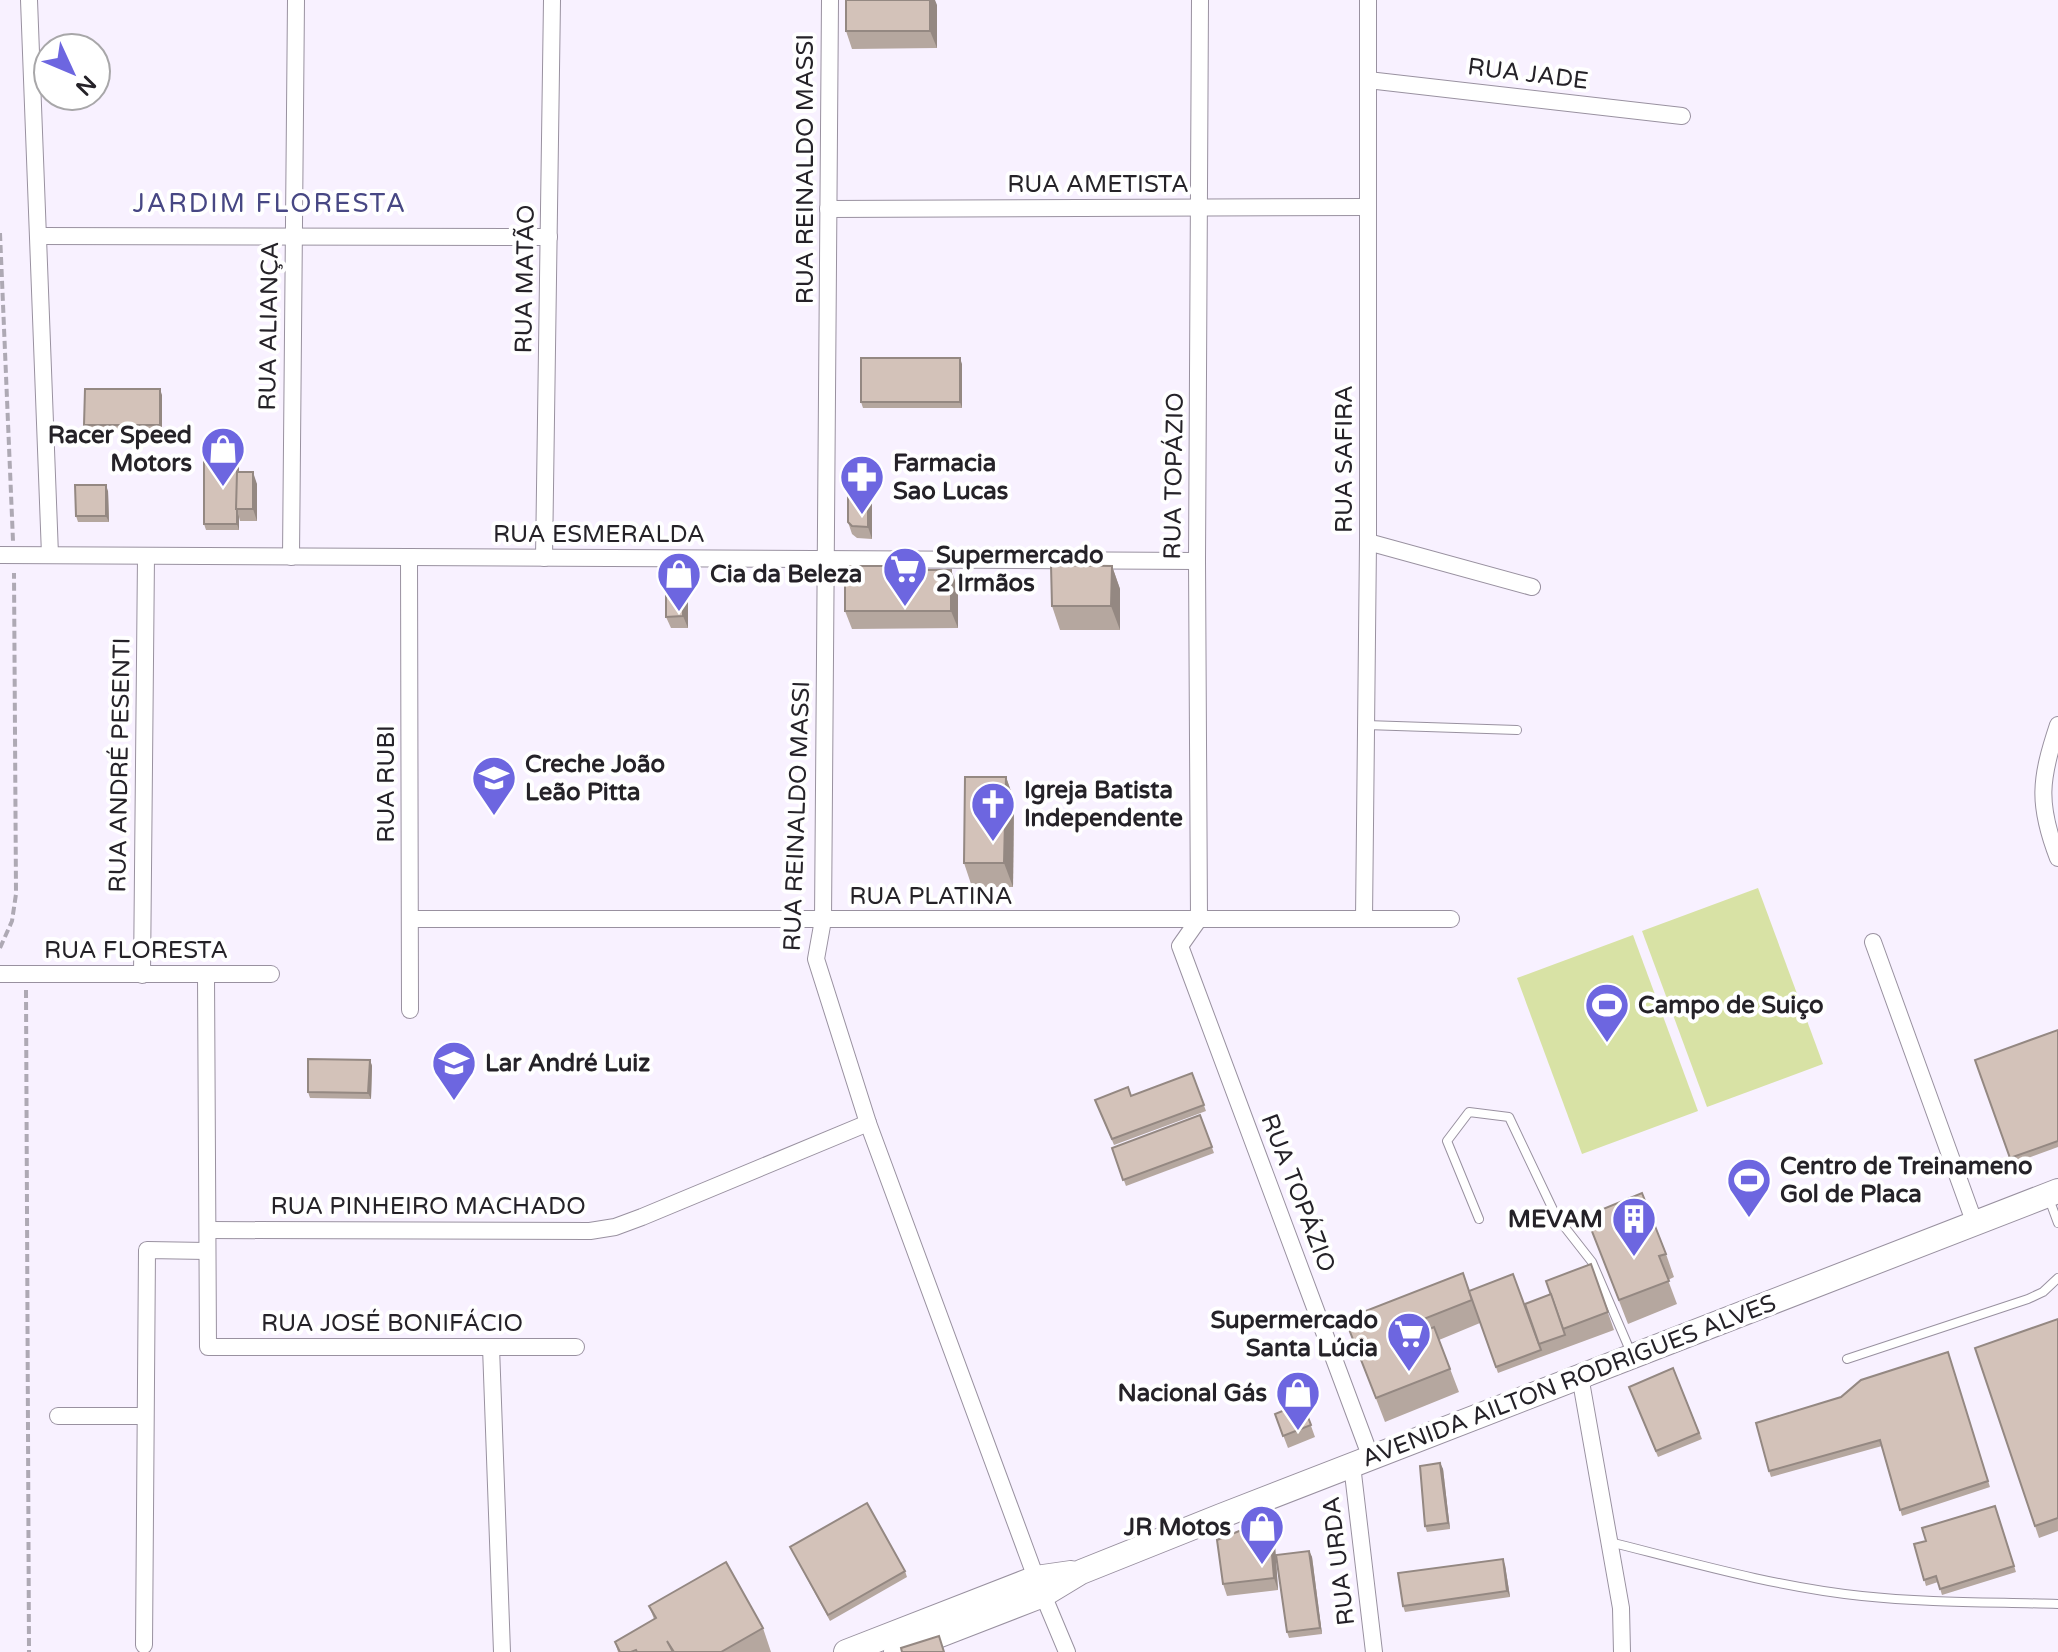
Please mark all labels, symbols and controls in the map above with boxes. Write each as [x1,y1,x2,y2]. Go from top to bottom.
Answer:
north arrow [32,32,112,112]
street label: RUA REINALDO MASSI [791,34,820,304]
street label: RUA JADE [1466,52,1590,96]
text: N [70,70,101,101]
street label: RUA AMETISTA [1007,170,1189,199]
district label: JARDIM FLORESTA [133,188,407,219]
street label: RUA MATÃO [509,204,541,354]
street label: RUA ALIANÇA [253,241,285,411]
street label: RUA SAFIRA [1330,385,1359,533]
street label: RUA TOPÁZIO [1157,392,1190,560]
place label: Racer Speed Motors [48,421,192,478]
shop icon: Racer Speed Motors [199,425,247,488]
place label: Farmacia Sao Lucas [893,449,1008,506]
pharmacy icon: Farmacia Sao Lucas [838,453,886,516]
street label: RUA ESMERALDA [493,520,705,549]
place label: Supermercado 2 Irmãos [936,541,1104,598]
supermarket icon: Supermercado 2 Irmãos [881,545,929,608]
shop icon: Cia da Beleza [655,550,703,613]
place label: Cia da Beleza [710,560,862,589]
street label: RUA ANDRÉ PESENTI [102,637,137,893]
street label: RUA REINALDO MASSI [778,680,816,952]
street label: RUA RUBI [372,725,401,843]
place label: Creche João Leão Pitta [525,750,665,807]
school or university icon: Creche João Leão Pitta [470,754,518,817]
place label: Igreja Batista Independente [1024,776,1183,833]
church icon: Igreja Batista Independente [969,780,1017,843]
street label: RUA PLATINA [849,882,1013,911]
street label: RUA FLORESTA [44,936,228,965]
sports icon: Campo de Suiço [1583,981,1631,1044]
place label: Campo de Suiço [1638,991,1824,1020]
school or university icon: Lar André Luiz [430,1039,478,1102]
place label: Lar André Luiz [485,1049,650,1078]
street label: RUA TOPÁZIO [1255,1109,1342,1276]
place label: Centro de Treinameno Gol de Placa [1780,1152,2033,1209]
sports icon: Centro de Treinameno Gol de Placa [1725,1156,1773,1219]
street label: RUA PINHEIRO MACHADO [270,1192,586,1221]
building icon: MEVAM [1610,1195,1658,1258]
place label: MEVAM [1508,1205,1603,1234]
street label: AVENIDA AILTON RODRIGUES ALVES [1358,1288,1780,1474]
place label: Supermercado Santa Lúcia [1210,1306,1378,1363]
street label: RUA JOSÉ BONIFÁCIO [261,1308,523,1338]
supermarket icon: Supermercado Santa Lúcia [1385,1310,1433,1373]
shop icon: Nacional Gás [1274,1369,1322,1432]
place label: Nacional Gás [1117,1379,1267,1408]
street label: RUA URDA [1317,1495,1361,1627]
shop icon: JR Motos [1238,1503,1286,1566]
place label: JR Motos [1123,1513,1231,1542]

